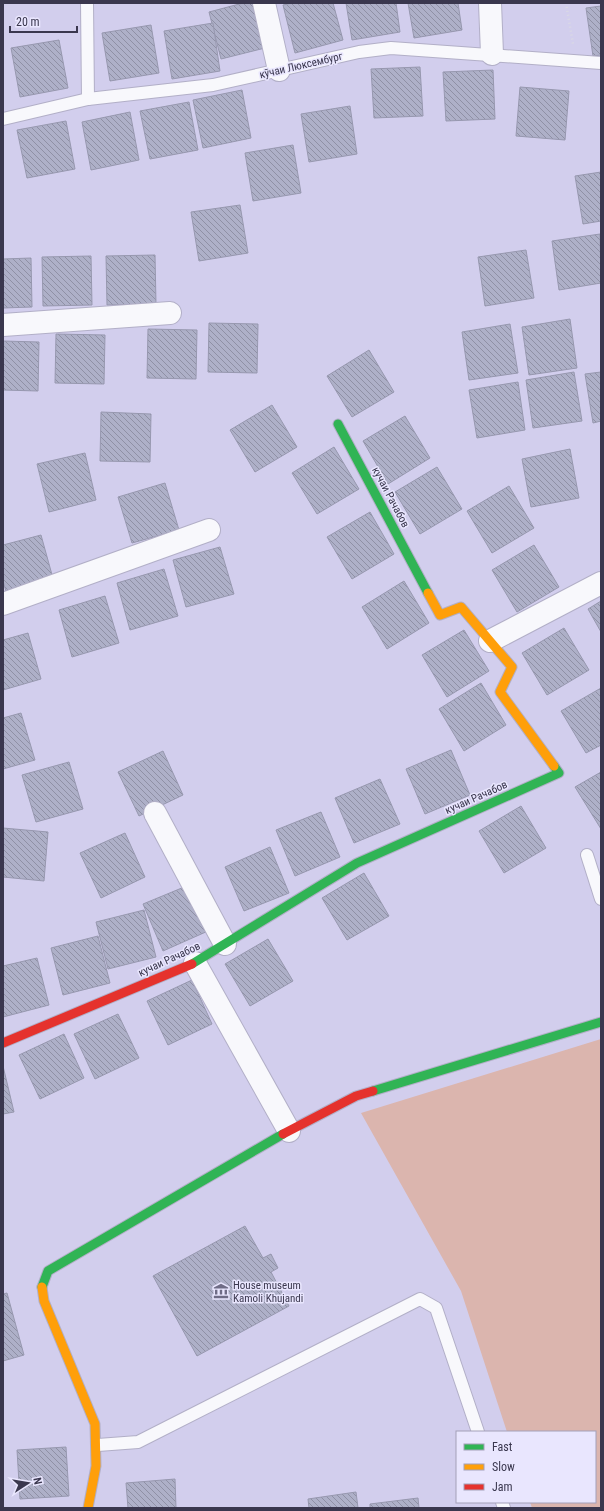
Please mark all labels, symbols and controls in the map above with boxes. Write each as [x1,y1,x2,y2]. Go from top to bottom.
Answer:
scale bar [10,8,77,34]
text: 20 m [16,15,40,29]
street label: кӯчаи Люксембург [258,50,344,81]
street label: кучаи Рачабов [369,465,412,530]
street label: кучаи Рачабов [443,778,509,817]
street label: кучаи Рачабов [136,939,202,979]
place label: House museum Kamoli Khujandi [233,1279,303,1305]
museum icon: House museum Kamoli Khujandi [212,1282,230,1300]
legend [456,1431,596,1503]
text: Fast [492,1440,513,1454]
text: Slow [492,1460,515,1474]
north arrow [8,1463,48,1503]
text: N [30,1476,44,1486]
text: Jam [492,1480,513,1494]

